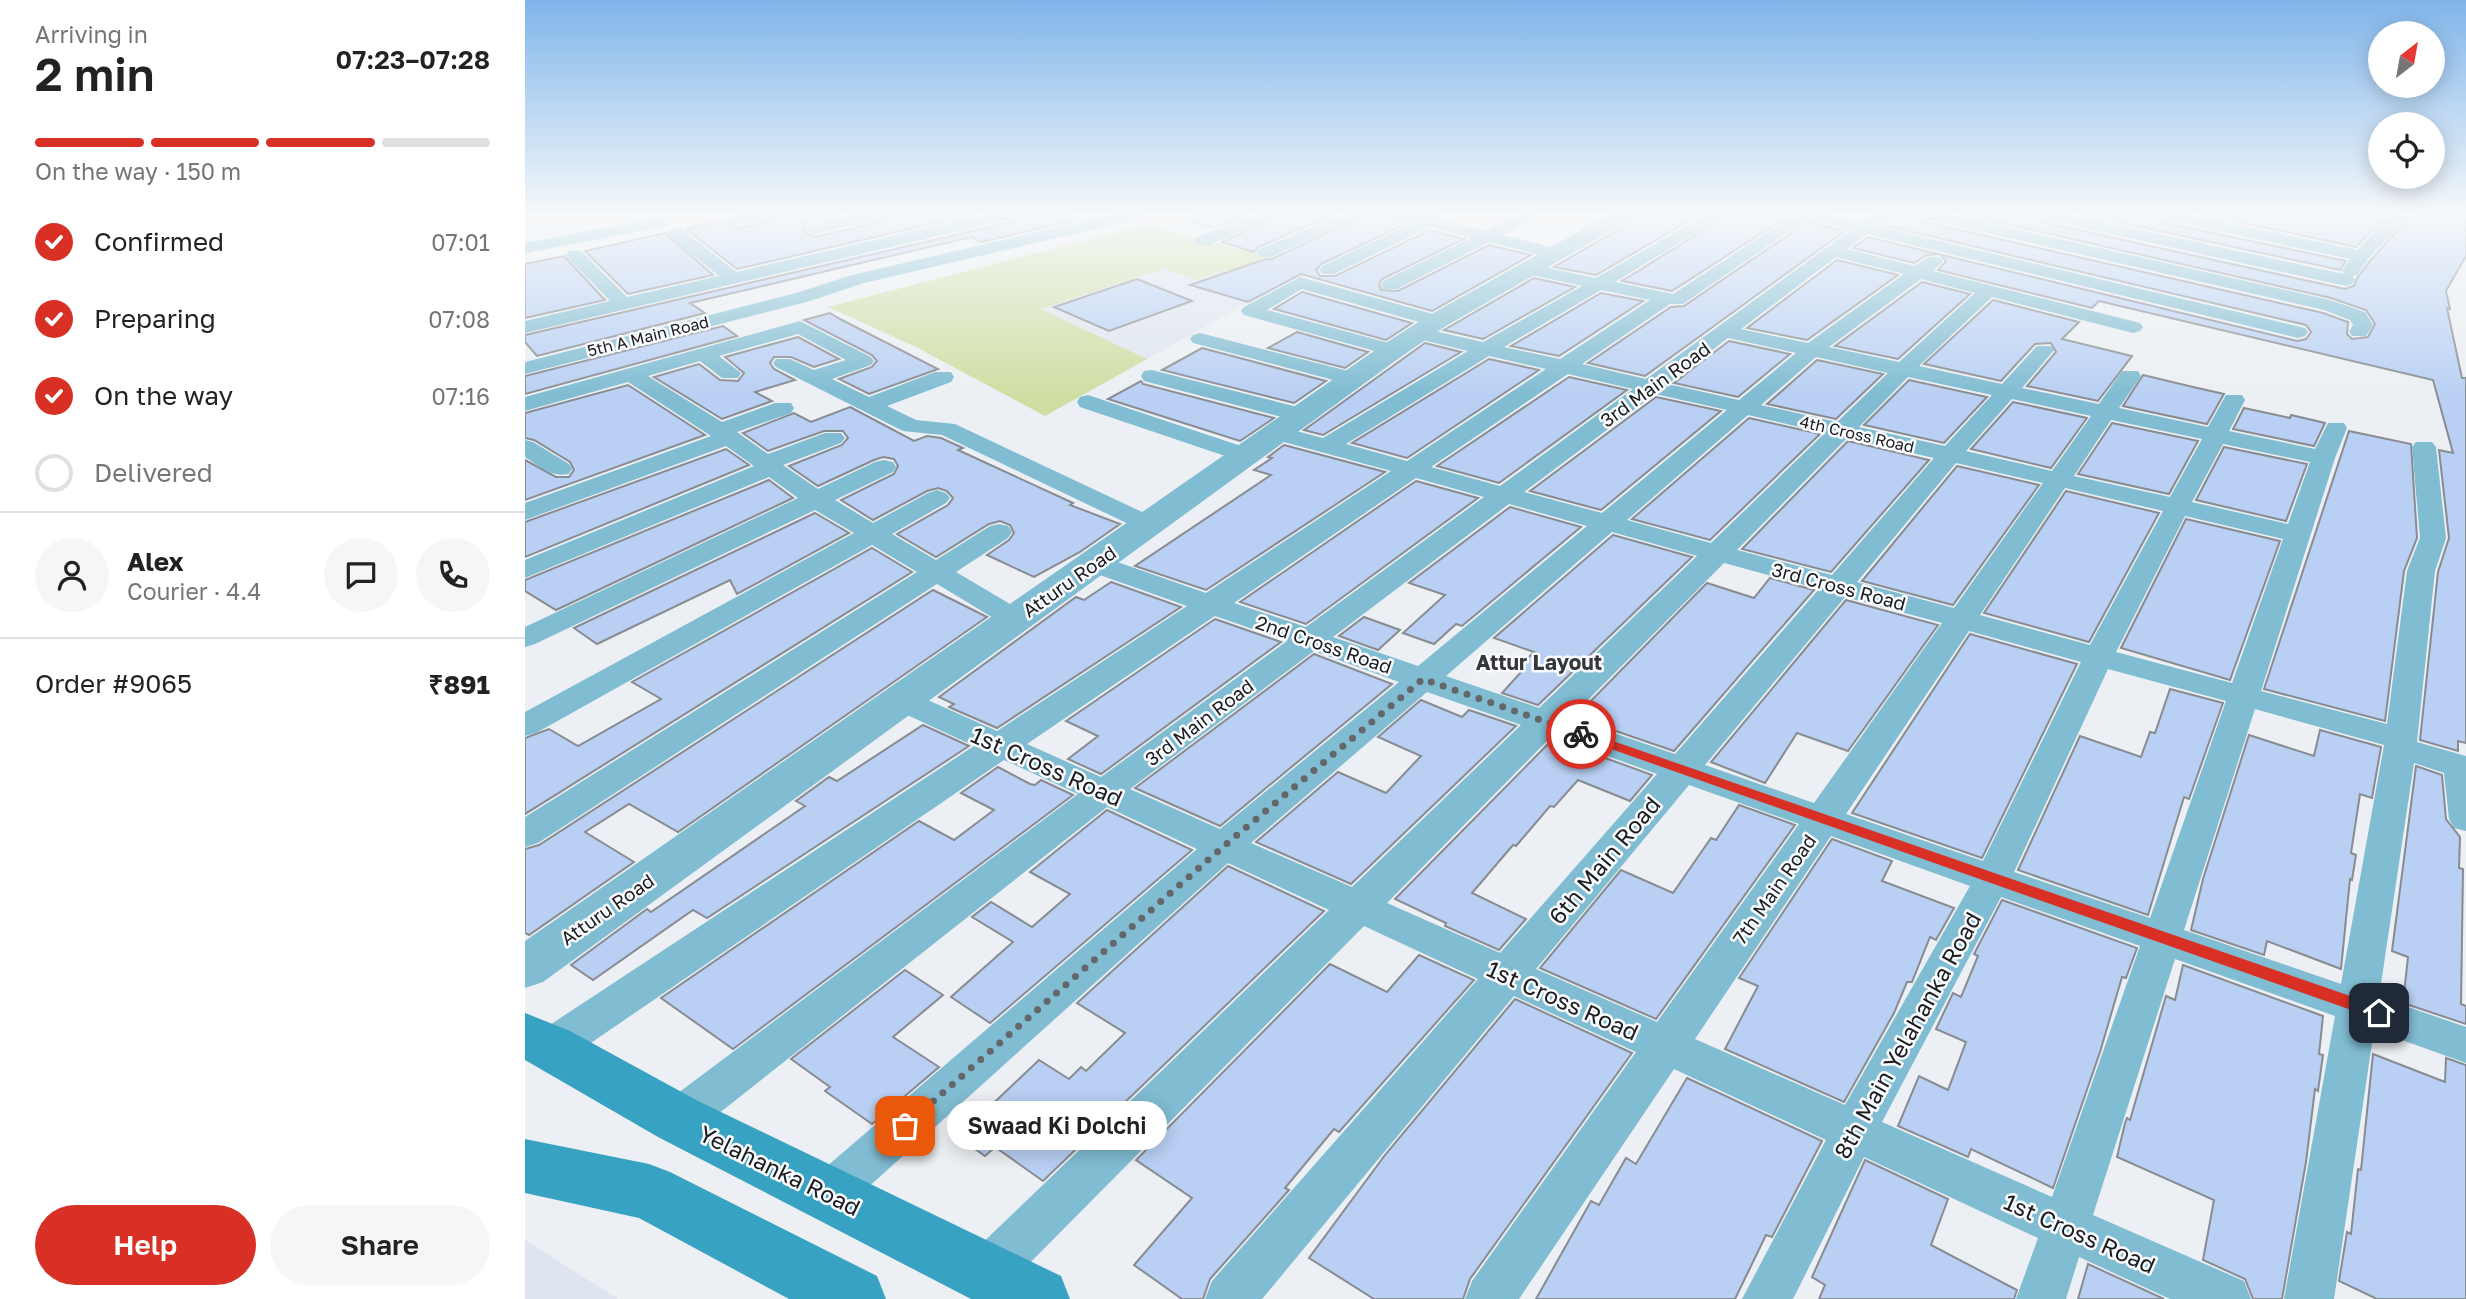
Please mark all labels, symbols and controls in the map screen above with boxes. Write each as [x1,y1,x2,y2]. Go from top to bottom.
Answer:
text: Arriving in [35,20,148,48]
north arrow [2368,21,2445,98]
map controls [2368,21,2445,189]
text: 07:23–07:28 [336,44,490,75]
text: 2 min [35,46,155,101]
button: locate [2368,112,2445,189]
text: On the way · 150 m [35,157,241,185]
icon: check [35,223,73,261]
text: Confirmed [94,226,224,257]
text: 07:01 [431,228,490,256]
icon: check [35,300,73,338]
text: Preparing [94,303,216,334]
text: 07:08 [428,305,490,333]
street label: 5th A Main Road [585,311,711,361]
street label: 3rd Main Road [1596,337,1714,431]
icon: check [35,377,73,415]
text: On the way [94,380,233,411]
text: 07:16 [432,382,490,410]
street label: 4th Cross Road [1798,411,1916,457]
text: Delivered [94,457,213,488]
button: person [35,538,109,612]
button: chat [324,538,398,612]
button: phone [416,538,490,612]
street label: Atturu Road [1018,540,1120,622]
text: Alex [127,546,184,577]
street label: 3rd Cross Road [1769,557,1909,615]
text: Courier · 4.4 [127,577,261,605]
street label: 2nd Cross Road [1253,610,1395,678]
district label: Attur Layout [1476,649,1602,675]
text: Order #9065 [35,668,192,699]
text: ₹891 [429,669,490,700]
street label: 3rd Main Road [1140,674,1258,770]
courier [1546,699,1616,769]
icon: bike [1562,715,1600,753]
street label: 1st Cross Road [967,720,1127,812]
street label: 6th Main Road [1542,790,1666,930]
street label: 7th Main Road [1728,829,1820,949]
street label: Atturu Road [556,868,658,950]
street label: 8th Main Yelahanka Road [1827,907,1987,1163]
street label: 1st Cross Road [1483,954,1643,1046]
pin [2349,983,2409,1043]
icon: home [2360,994,2398,1032]
pin [875,1096,935,1156]
callout: Swaad Ki Dolchi [947,1102,1167,1150]
icon: bag [886,1107,924,1145]
text: Swaad Ki Dolchi [968,1111,1146,1139]
street label: Yelahanka Road [695,1119,865,1221]
street label: 1st Cross Road [2000,1187,2160,1279]
button: Help [35,1205,256,1285]
button: Share [270,1205,490,1285]

